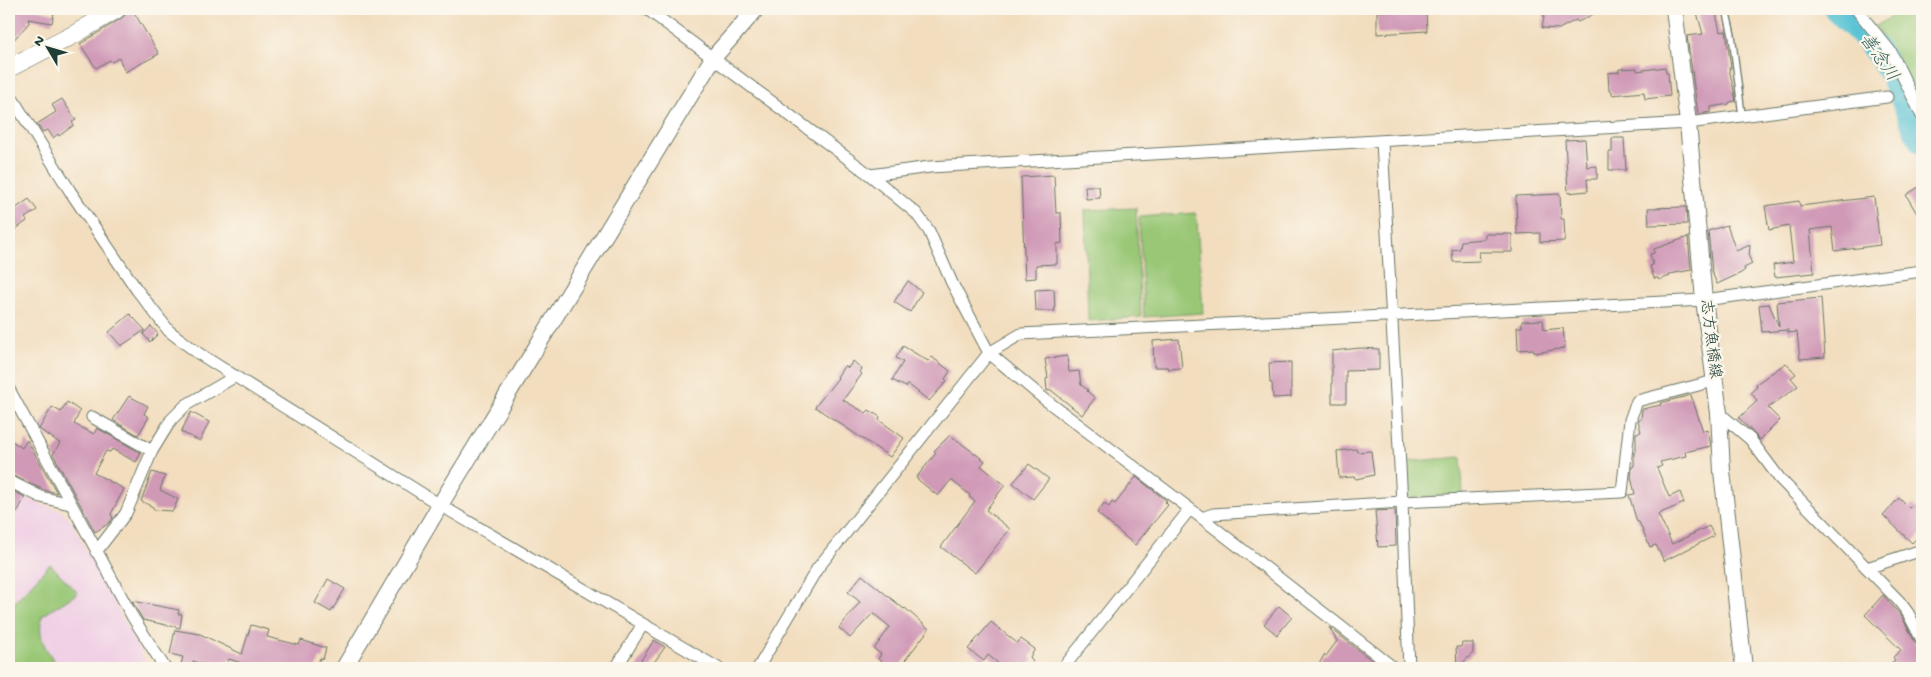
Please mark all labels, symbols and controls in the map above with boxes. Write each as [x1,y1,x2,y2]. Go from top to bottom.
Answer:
north arrow [22,22,72,72]
water label: 善念川 [1854,29,1903,86]
text: N [30,33,49,50]
street label: 志方魚橋線 [1695,298,1725,380]

